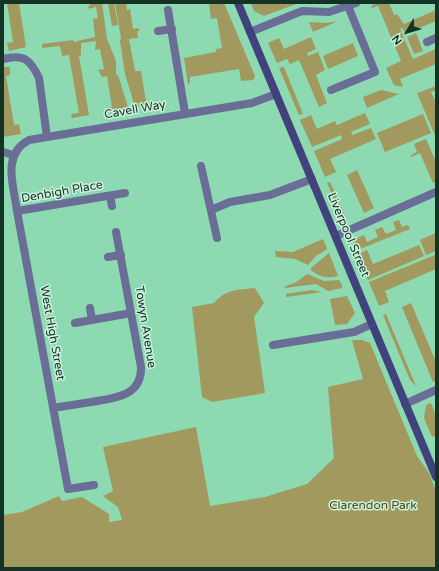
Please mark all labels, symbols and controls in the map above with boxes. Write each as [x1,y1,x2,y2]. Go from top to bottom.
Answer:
north arrow [387,12,427,52]
text: N [389,32,405,47]
street label: Cavell Way [103,98,167,122]
street label: Denbigh Place [20,178,104,206]
street label: Liverpool Street [324,191,372,279]
street label: West High Street [37,284,67,382]
street label: Towyn Avenue [131,285,159,369]
park label: Clarendon Park [329,499,417,513]

